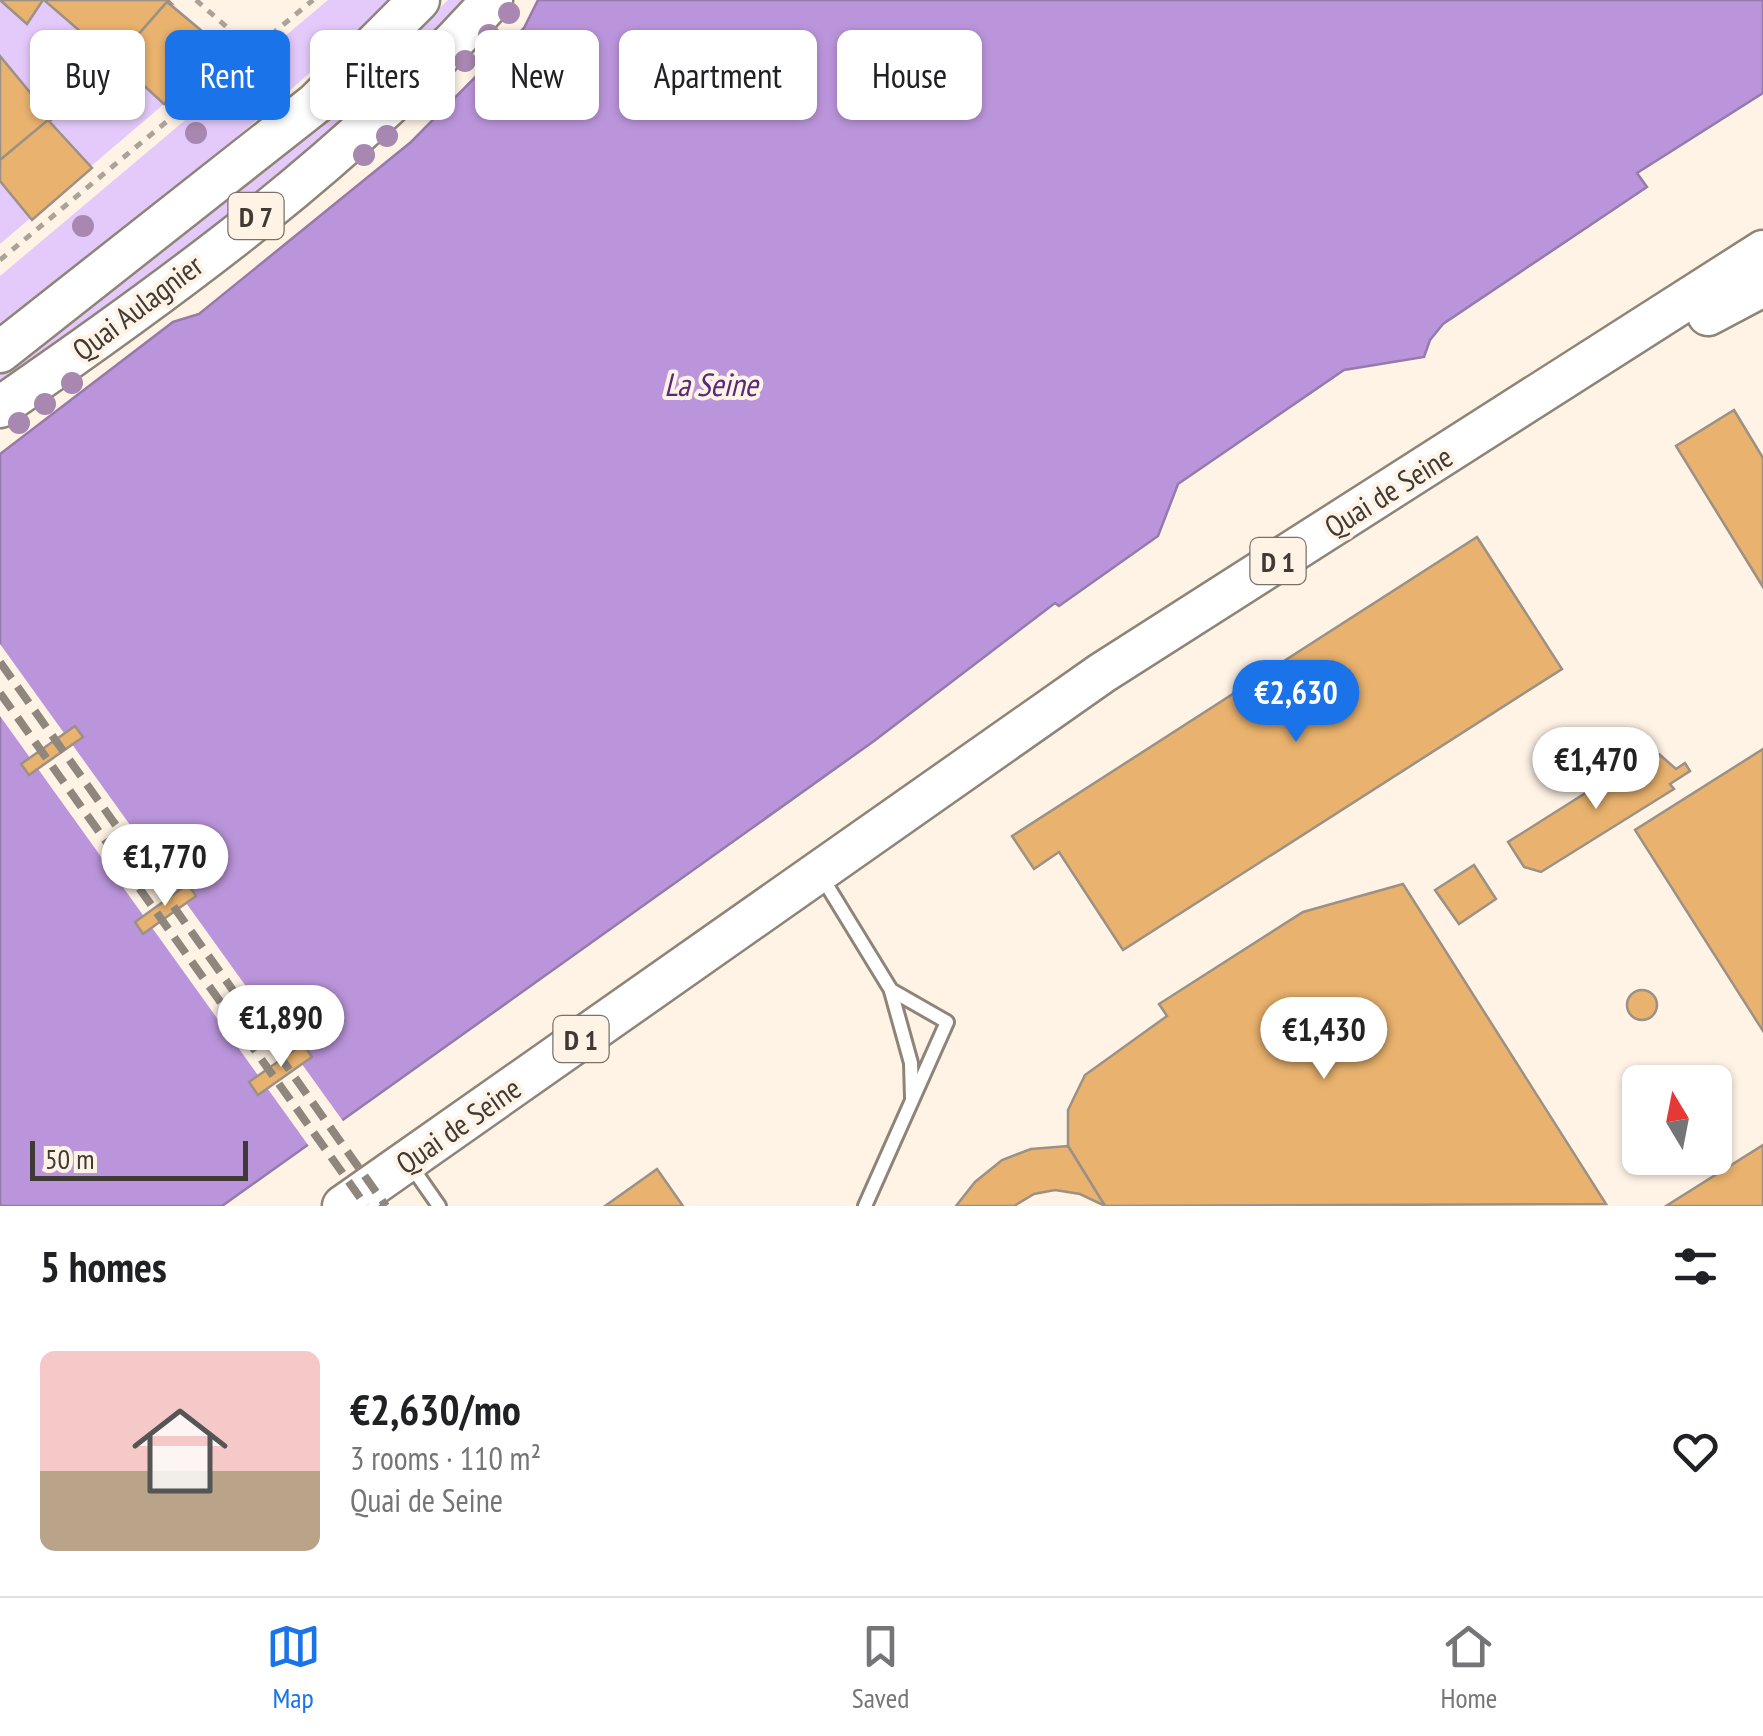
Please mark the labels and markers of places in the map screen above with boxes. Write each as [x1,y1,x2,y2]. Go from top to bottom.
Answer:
pin: €2,630 [1215,660,1377,745]
pin: €1,470 [1515,727,1677,812]
pin: €1,770 [84,824,246,909]
pin: €1,890 [200,985,362,1070]
pin: €1,430 [1243,997,1405,1082]

